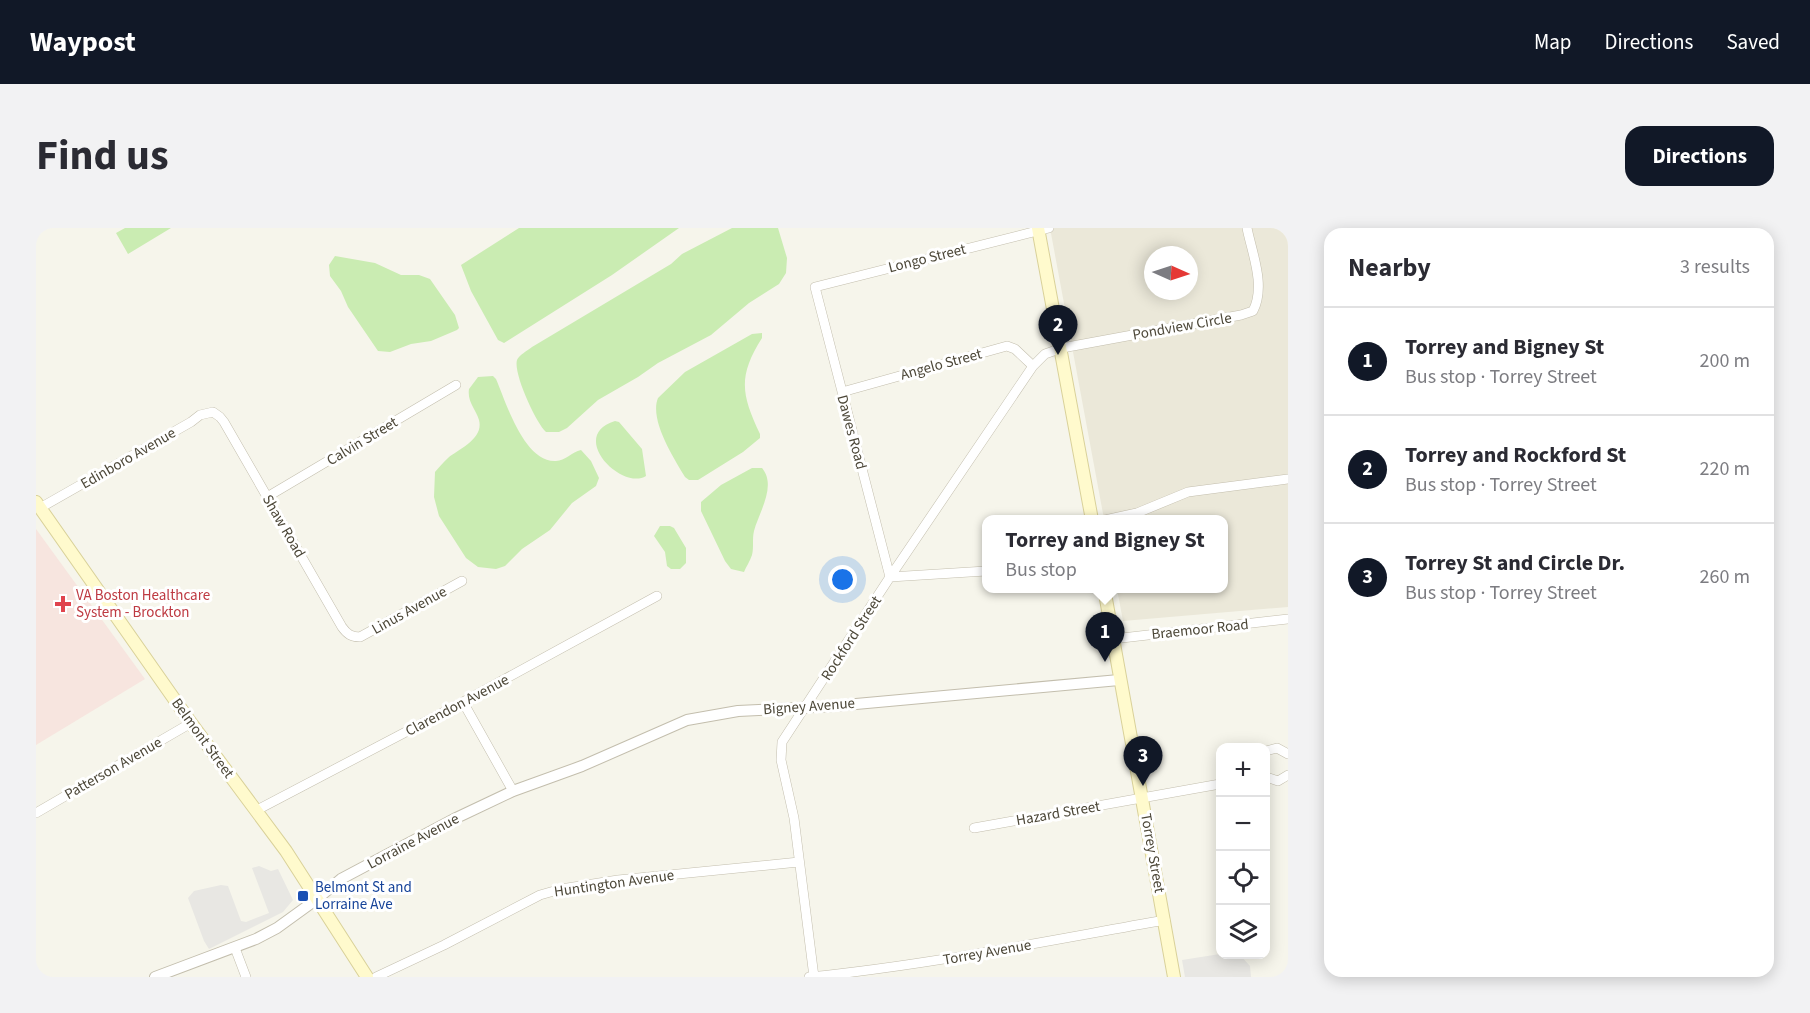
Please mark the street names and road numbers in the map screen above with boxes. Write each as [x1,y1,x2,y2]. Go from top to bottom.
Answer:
street label: Longo Street [886,239,968,278]
street label: Pondview Circle [1131,307,1233,346]
street label: Angelo Street [898,344,984,385]
street label: Dawes Road [831,392,872,472]
street label: Calvin Street [323,412,402,471]
street label: Edinboro Avenue [77,423,180,494]
street label: Shaw Road [257,491,310,562]
street label: Linus Avenue [368,581,451,640]
street label: Rockford Street [816,592,887,685]
street label: Braemoor Road [1150,614,1250,645]
street label: Clarendon Avenue [402,669,513,742]
street label: Bigney Avenue [762,693,856,720]
street label: Belmont Street [166,694,239,783]
street label: Patterson Avenue [61,732,166,805]
street label: Hazard Street [1014,796,1102,831]
street label: Lorraine Avenue [364,808,463,875]
street label: Torrey Street [1135,812,1170,895]
street label: Huntington Avenue [553,865,675,902]
street label: Torrey Avenue [941,934,1033,971]

